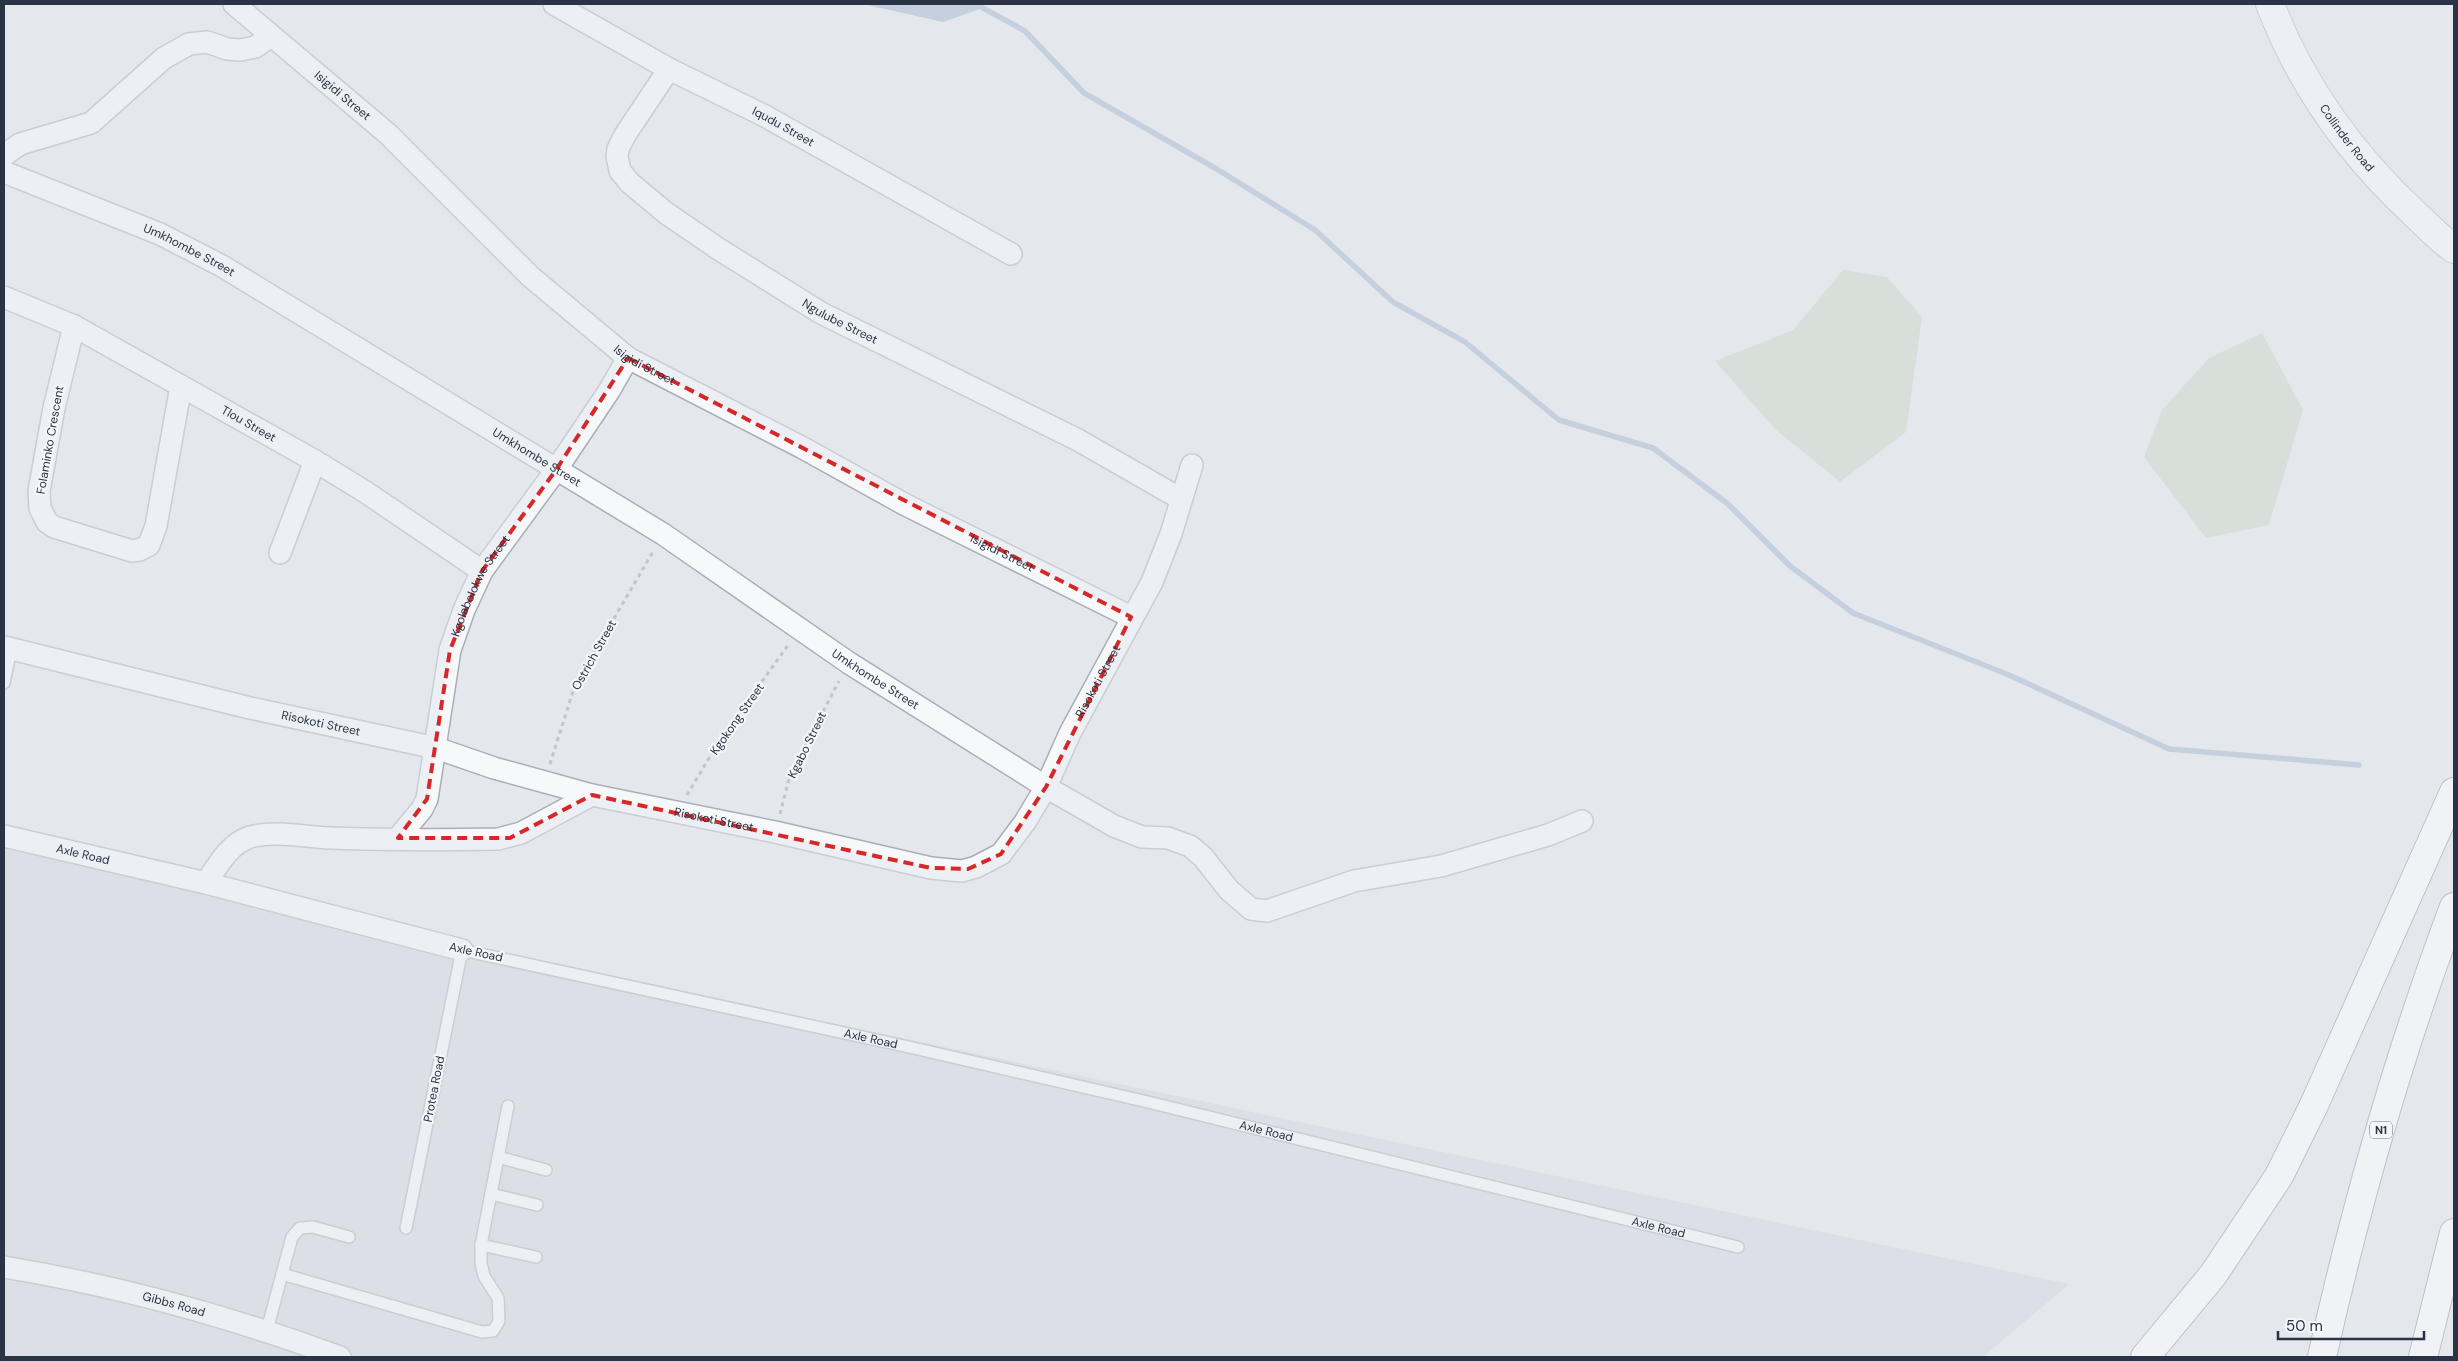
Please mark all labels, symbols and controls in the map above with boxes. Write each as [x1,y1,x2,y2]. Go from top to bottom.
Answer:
street label: Isigidi Street [311,67,374,124]
street label: Collinder Road [2316,101,2378,175]
street label: Iqudu Street [749,103,818,150]
street label: Umkhombe Street [141,220,238,280]
street label: Ngulube Street [799,295,881,348]
street label: Isigidi Street [610,341,678,389]
street label: Folaminko Crescent [33,384,67,495]
street label: Tlou Street [218,402,279,446]
street label: Umkhombe Street [489,424,584,491]
street label: Isigidi Street [968,530,1037,576]
street label: Kgolabolokwe Street [447,532,514,639]
street label: Ostrich Street [568,617,620,693]
street label: Risokoti Street [1072,642,1124,721]
street label: Umkhombe Street [828,645,922,713]
street label: Kgokong Street [706,680,768,758]
street label: Risokoti Street [280,707,362,740]
street label: Kgabo Street [784,709,830,781]
street label: Risokoti Street [673,804,755,836]
street label: Axle Road [54,840,111,868]
street label: Axle Road [448,939,504,965]
street label: Axle Road [843,1025,899,1052]
street label: Protea Road [420,1055,448,1123]
street label: Axle Road [1238,1117,1295,1145]
road number: N1 [2370,1122,2392,1138]
street label: Axle Road [1630,1213,1687,1242]
street label: Gibbs Road [141,1288,207,1320]
scale bar [2278,1308,2424,1340]
text: 50 m [2286,1316,2323,1336]

